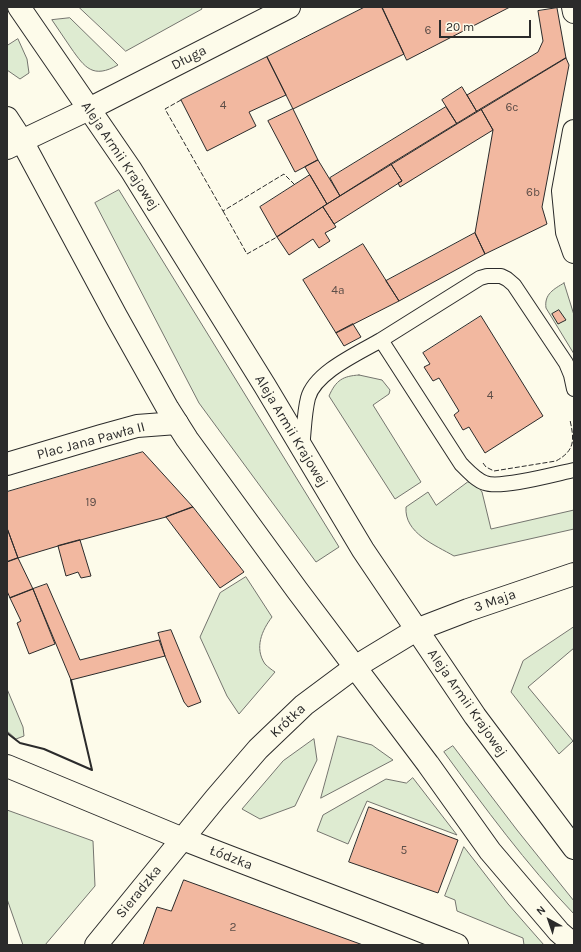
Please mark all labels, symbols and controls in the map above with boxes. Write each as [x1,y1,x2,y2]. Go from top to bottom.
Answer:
scale bar [441,12,533,38]
text: 20 m [446,20,474,34]
house number: 6 [425,24,431,38]
street label: Długa [169,42,209,74]
street label: Aleja Armii Krajowej [77,98,163,214]
house number: 4 [220,99,226,113]
house number: 6c [505,101,519,115]
house number: 6b [526,186,540,200]
house number: 4a [331,284,345,298]
street label: Aleja Armii Krajowej [251,372,331,490]
house number: 4 [487,389,493,403]
street label: Plac Jana Pawła II [35,419,147,463]
house number: 19 [86,496,96,510]
street label: 3 Maja [472,586,518,616]
street label: Aleja Armii Krajowej [424,646,510,760]
street label: Krótka [267,701,309,741]
street label: Łódzka [207,842,255,874]
house number: 5 [401,844,407,858]
street label: Sieradzka [113,862,165,922]
north arrow [529,900,569,940]
text: N [534,903,548,918]
house number: 2 [230,921,236,935]

